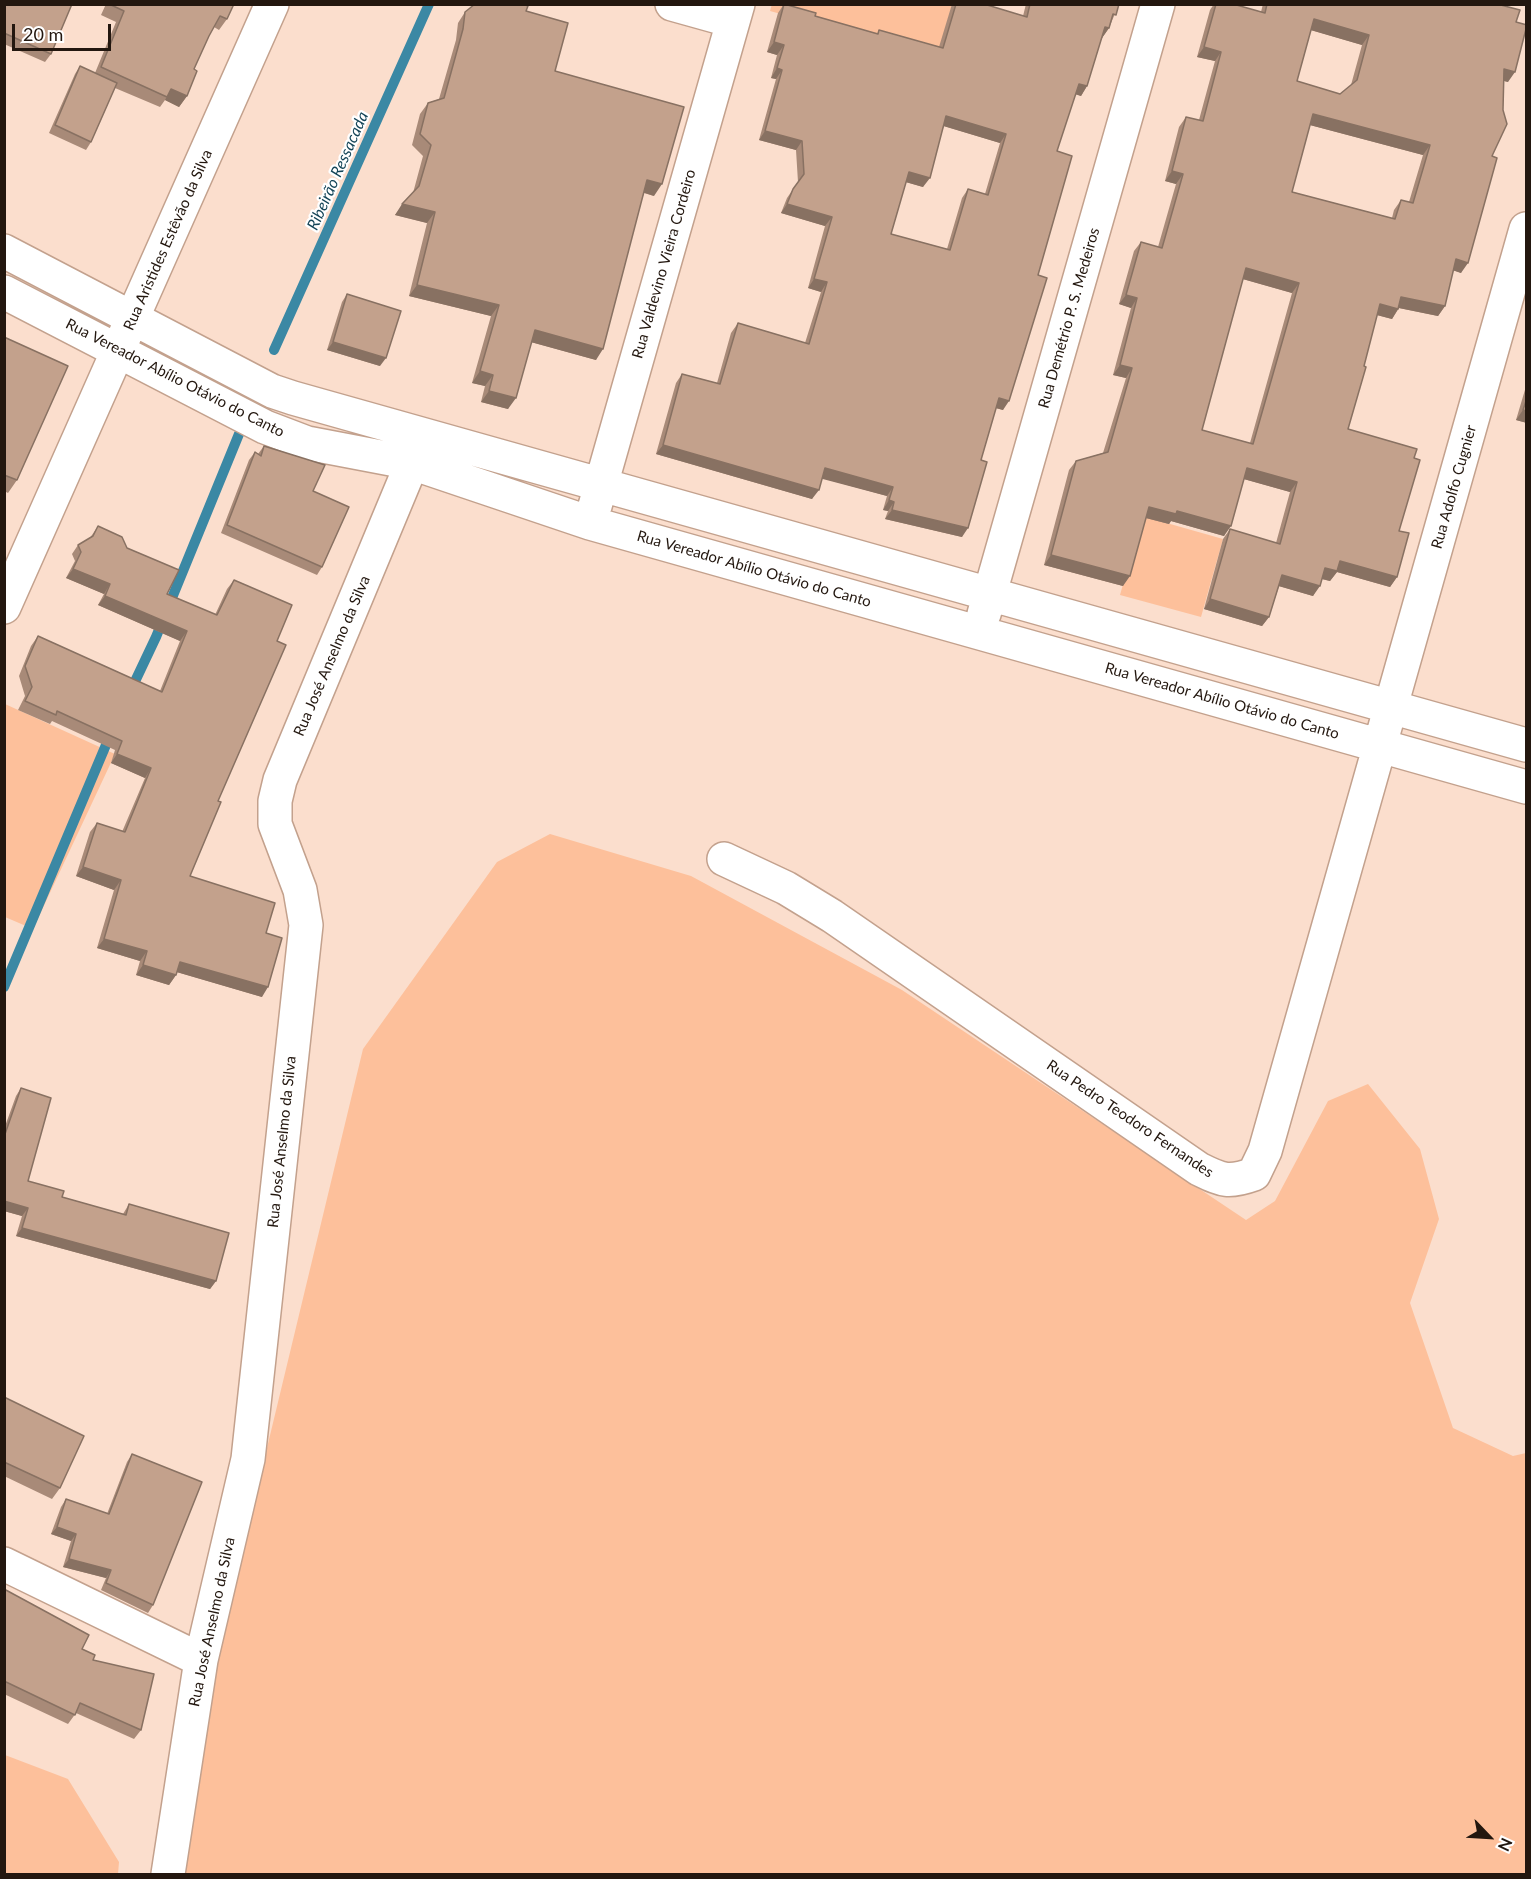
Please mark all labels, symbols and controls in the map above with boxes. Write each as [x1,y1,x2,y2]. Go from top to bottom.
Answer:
scale bar [15,12,114,50]
text: 20 m [23,23,63,45]
water label: Ribeirão Ressacada [303,109,373,233]
street label: Rua Aristides Estêvão da Silva [120,147,216,333]
street label: Rua Valdevino Vieira Cordeiro [628,167,700,361]
street label: Rua Demétrio P. S. Medeiros [1035,226,1103,410]
street label: Rua Vereador Abílio Otávio do Canto [63,315,287,441]
street label: Rua Adolfo Cugnier [1428,423,1480,551]
street label: Rua Vereador Abílio Otávio do Canto [635,527,873,611]
street label: Rua José Anselmo da Silva [290,573,374,739]
street label: Rua Vereador Abílio Otávio do Canto [1103,659,1341,743]
street label: Rua José Anselmo da Silva [264,1055,300,1229]
street label: Rua Pedro Teodoro Fernandes [1043,1056,1217,1182]
street label: Rua José Anselmo da Silva [185,1536,239,1708]
north arrow [1459,1807,1519,1867]
text: N [1495,1835,1517,1854]

